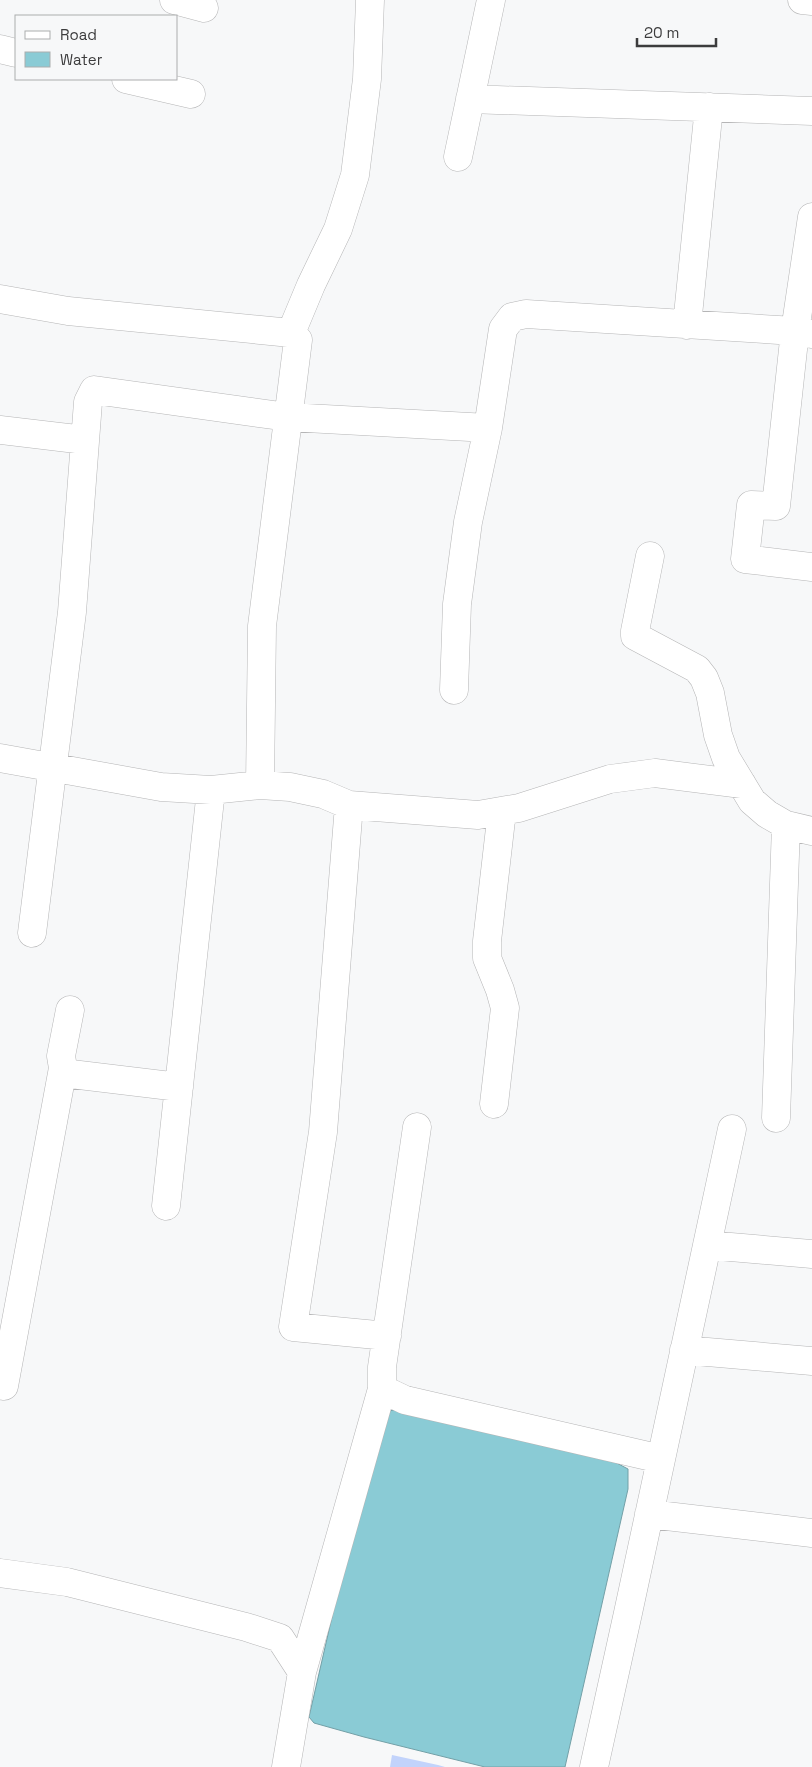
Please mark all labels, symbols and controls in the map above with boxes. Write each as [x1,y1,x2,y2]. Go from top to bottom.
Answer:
legend [15,15,178,80]
scale bar [637,15,716,47]
text: 20 m [644,23,679,42]
text: Road [60,25,97,44]
text: Water [60,50,103,69]

